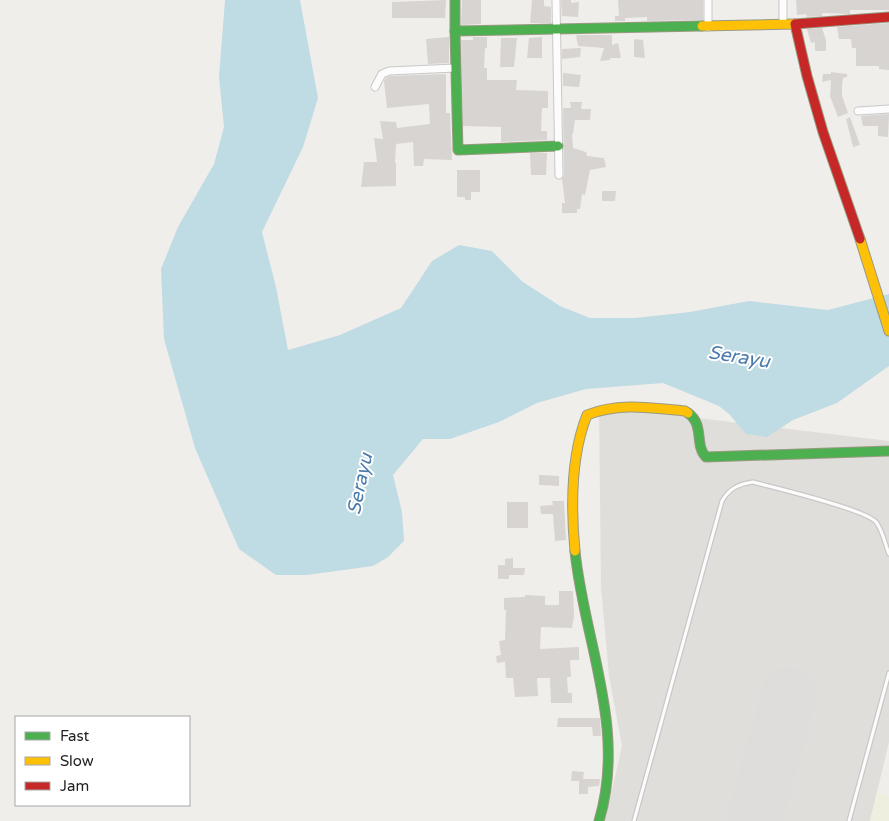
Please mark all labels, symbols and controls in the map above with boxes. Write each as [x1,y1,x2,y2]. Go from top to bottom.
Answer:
water label: Serayu [707,341,773,373]
water label: Serayu [343,450,378,517]
legend [15,716,190,806]
text: Fast [60,727,90,745]
text: Slow [60,752,94,770]
text: Jam [60,777,89,795]

